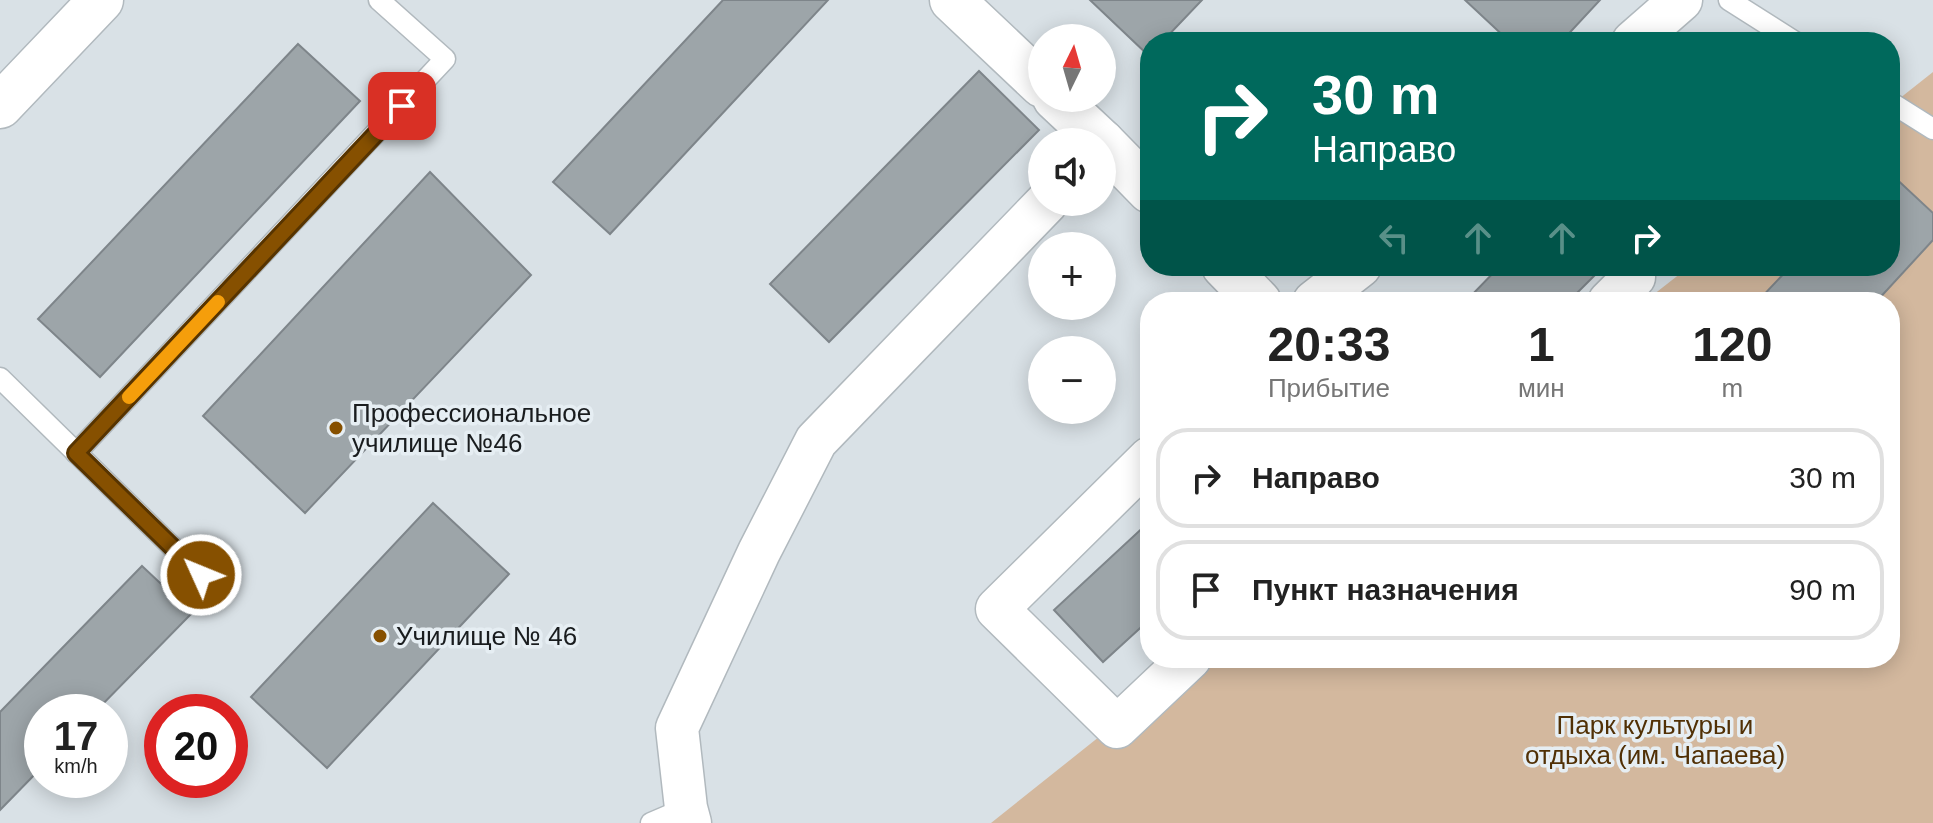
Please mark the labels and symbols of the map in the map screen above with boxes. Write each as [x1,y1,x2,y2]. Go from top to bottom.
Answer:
north arrow [1028,24,1116,112]
pin [368,72,436,140]
place label: Профессиональное училище №46 [352,398,591,458]
marker: Профессиональное училище №46 [327,419,345,437]
position arrow [159,533,243,617]
place label: Училище № 46 [396,621,577,651]
marker: Училище № 46 [371,627,389,645]
speed limit sign: 20 [144,694,248,798]
park label: Парк культуры и отдыха (им. Чапаева) [1525,710,1785,770]

